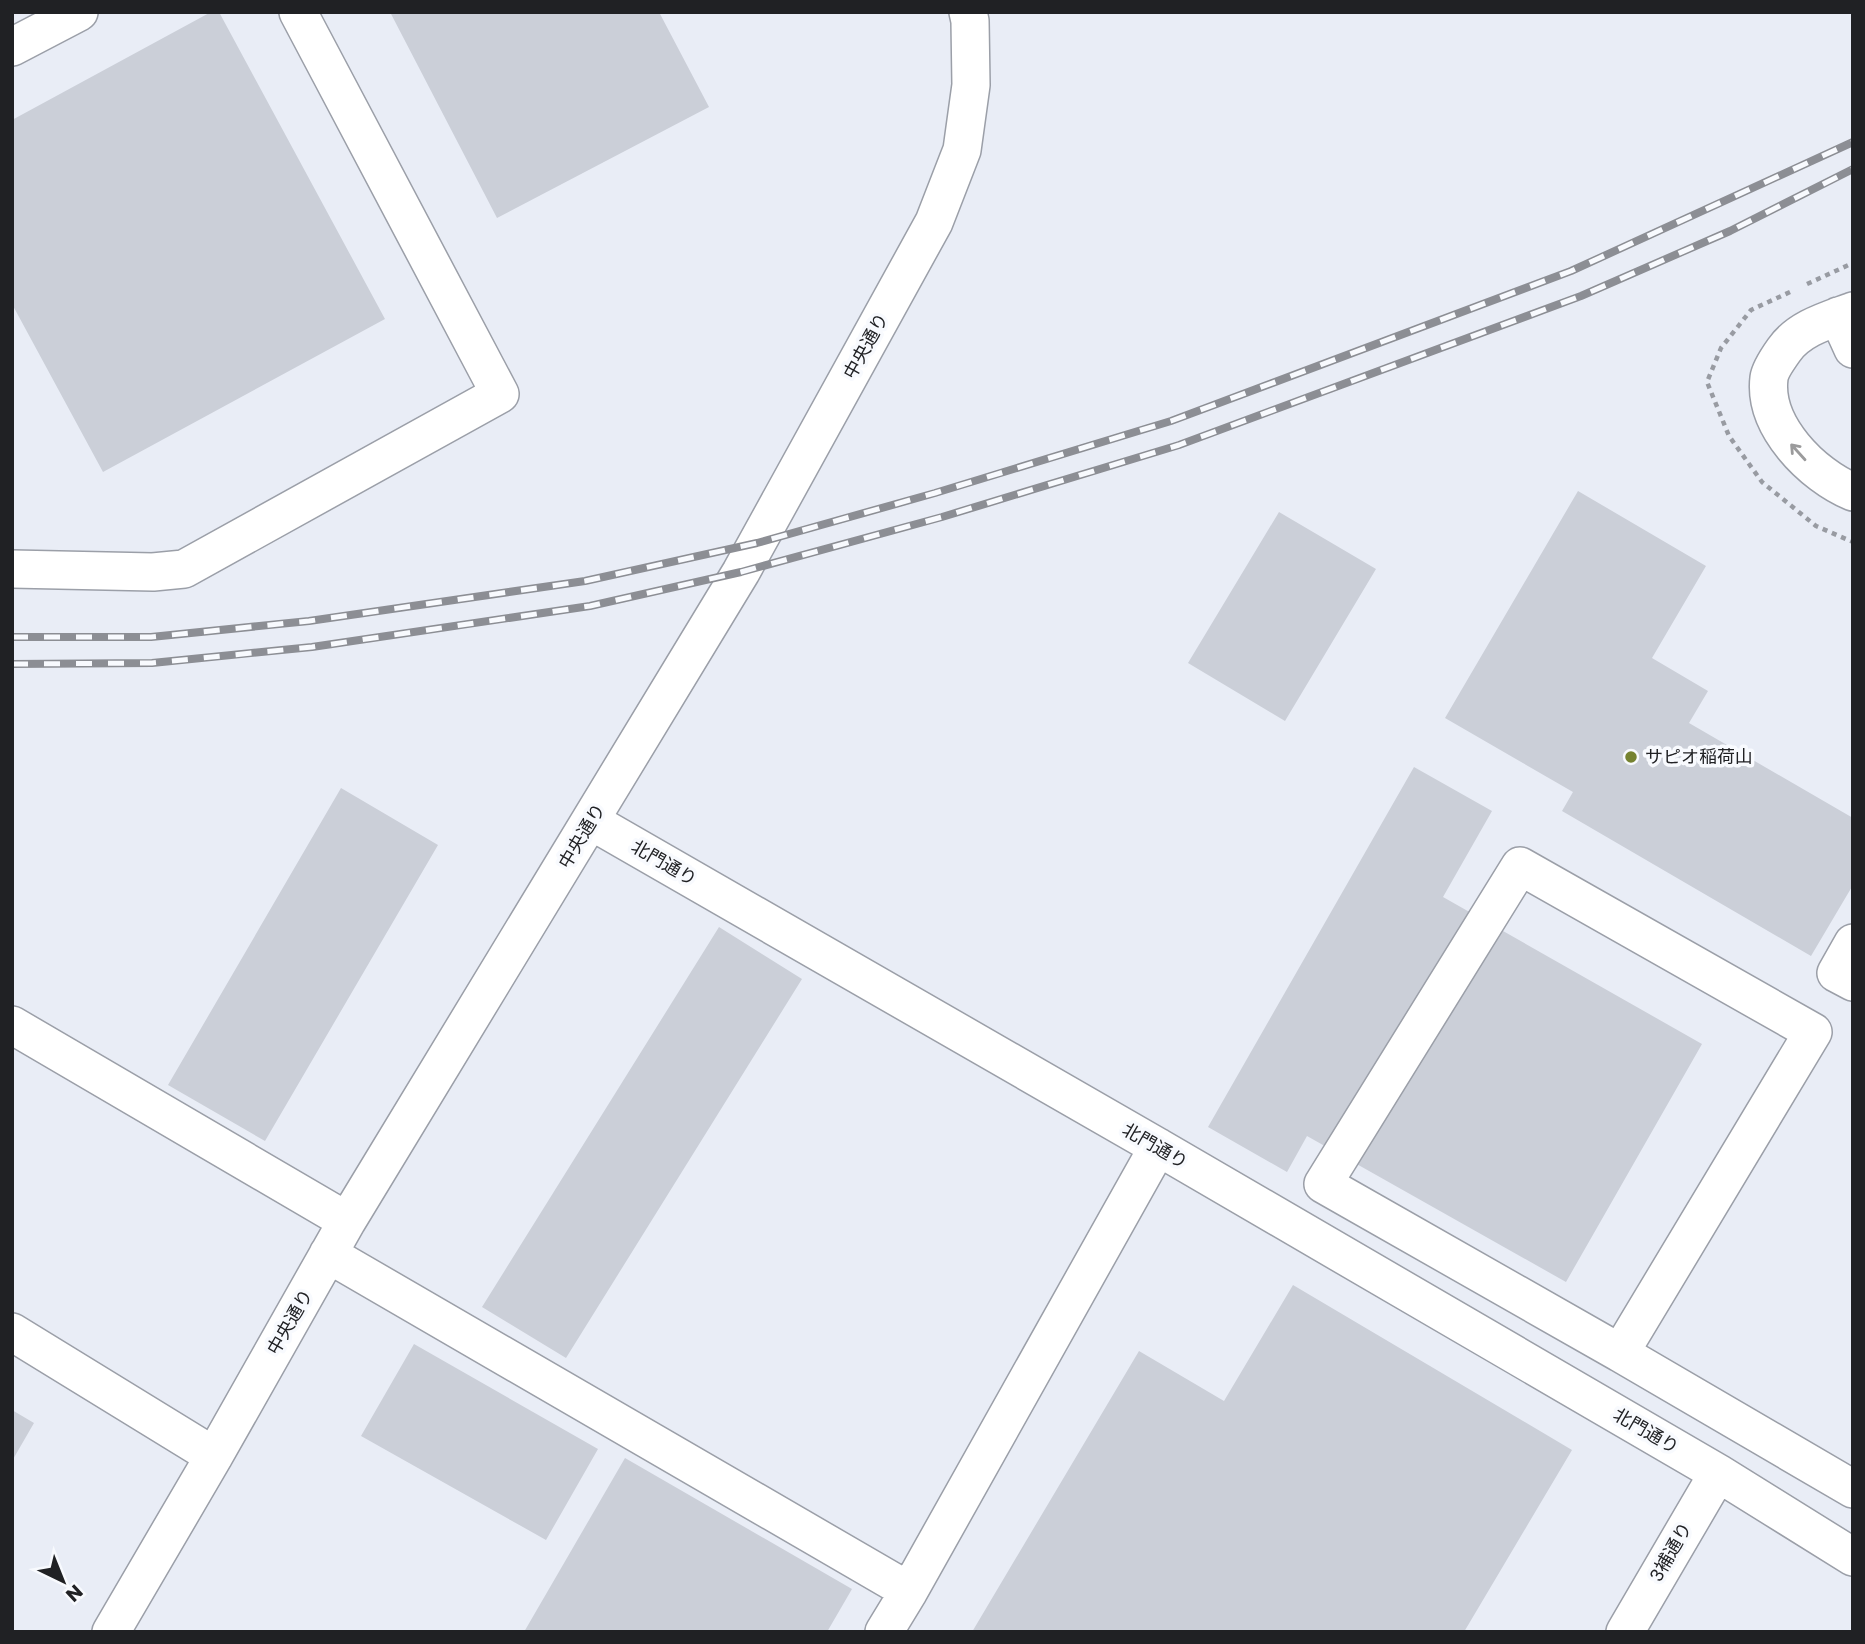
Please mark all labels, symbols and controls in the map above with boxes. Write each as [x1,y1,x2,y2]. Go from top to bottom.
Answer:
street label: 中央通り [837,308,894,383]
one-way arrow [1790,444,1807,461]
place label: サピオ稲荷山 [1645,744,1753,769]
marker: サピオ稲荷山 [1623,749,1639,765]
street label: 中央通り [552,798,611,873]
street label: 北門通り [627,834,702,891]
street label: 北門通り [1118,1117,1193,1174]
street label: 中央通り [261,1284,318,1359]
street label: 北門通り [1609,1402,1684,1459]
street label: 3補通り [1644,1518,1698,1586]
north arrow [28,1546,98,1616]
text: N [60,1578,89,1608]

